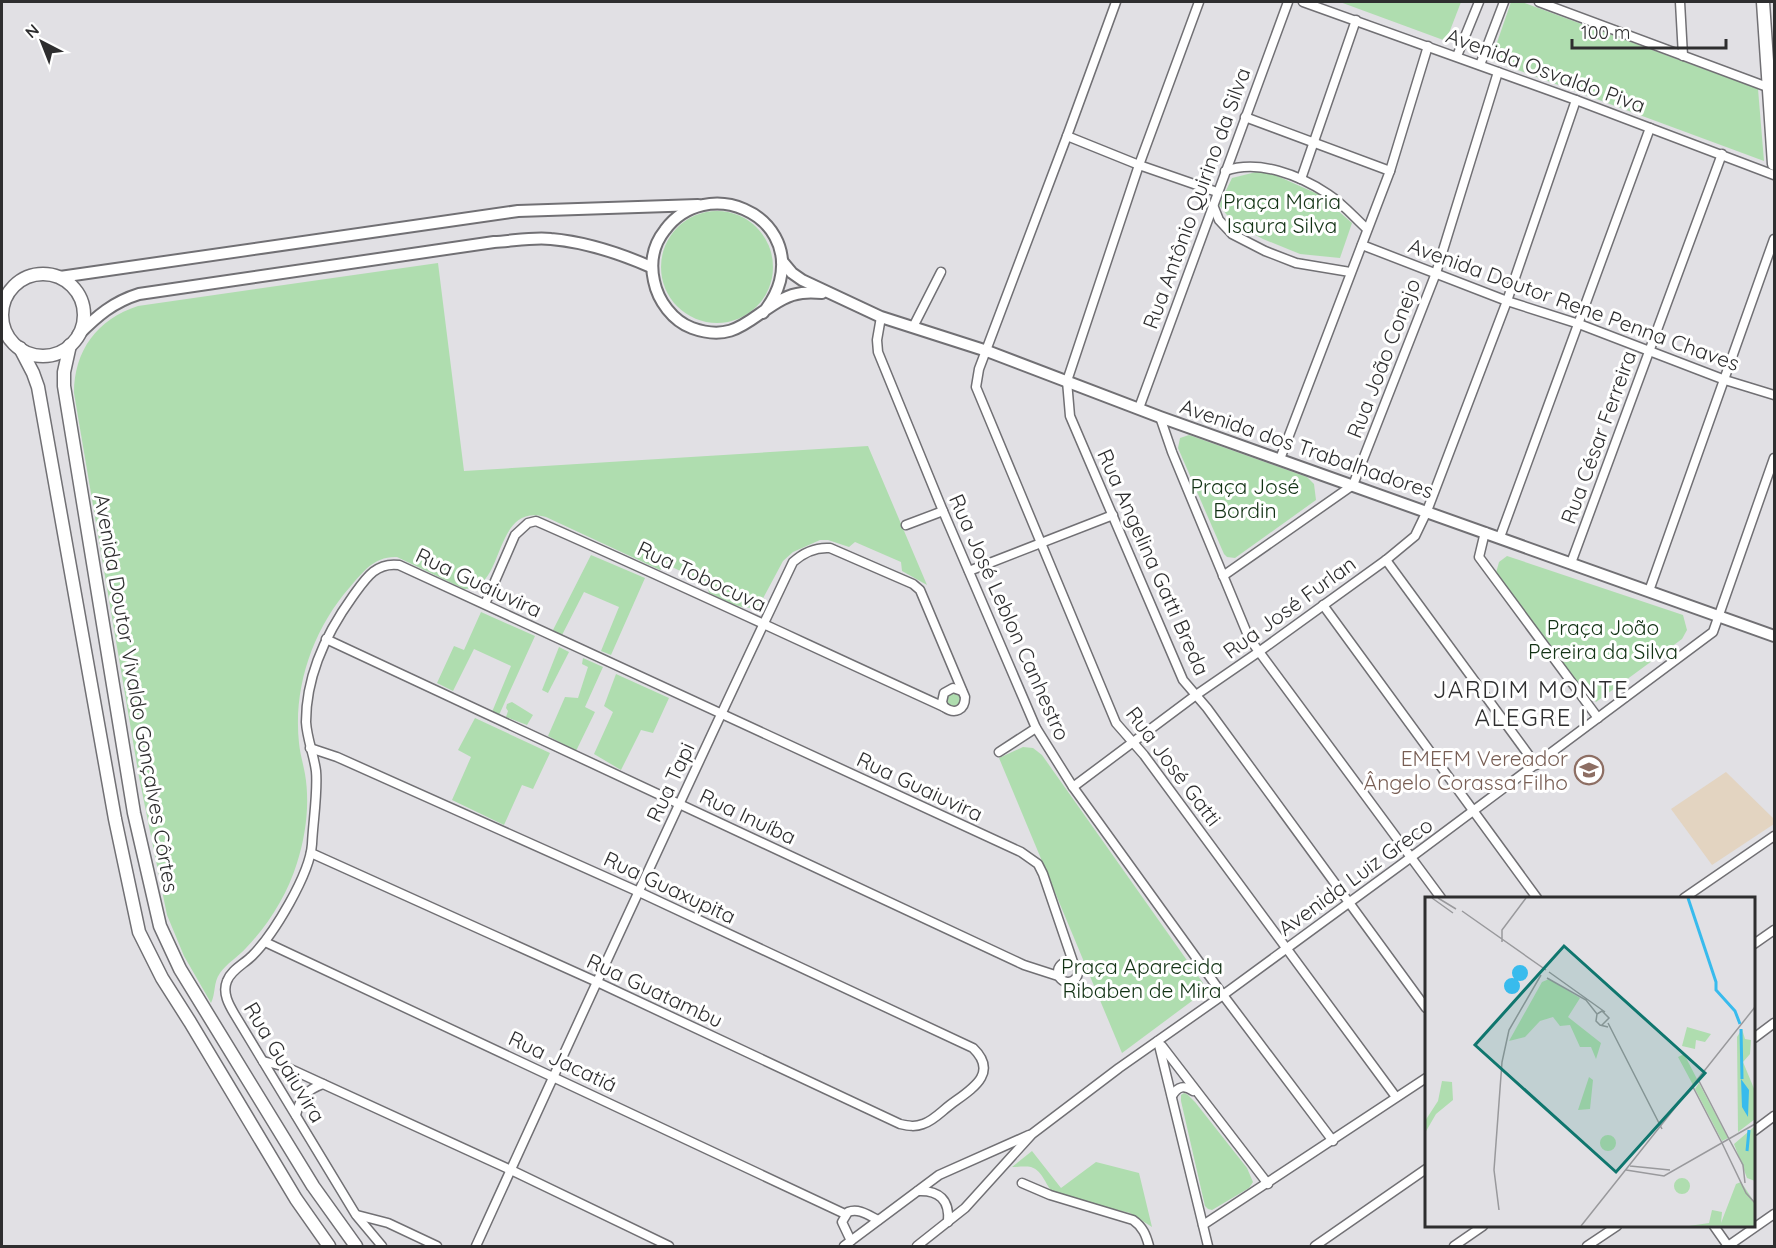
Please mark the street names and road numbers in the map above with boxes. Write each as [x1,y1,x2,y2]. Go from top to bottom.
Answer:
street label: Avenida Osvaldo Piva [1443,22,1649,118]
street label: Rua Antônio Quirino da Silva [1137,64,1255,332]
street label: Avenida Doutor Rene Penna Chaves [1405,232,1743,376]
street label: Rua João Conejo [1341,275,1425,441]
street label: Rua César Ferreira [1555,347,1641,527]
street label: Avenida dos Trabalhadores [1177,392,1437,504]
street label: Rua Angelina Gatti Breda [1092,445,1216,679]
street label: Rua José Leblon Canhestro [944,490,1076,744]
street label: Avenida Doutor Vivaldo Gonçalves Côrtes [89,492,185,894]
street label: Rua Tobocuva [633,535,771,617]
street label: Rua Guaiuvira [412,541,546,623]
street label: Rua José Furlan [1218,550,1360,664]
street label: Rua José Gatti [1121,701,1227,831]
street label: Rua Tapi [640,738,700,826]
street label: Rua Guaiuvira [853,745,987,827]
street label: Rua Inuíba [696,782,800,850]
street label: Avenida Luiz Greco [1273,811,1437,941]
street label: Rua Guaxupita [600,845,740,929]
street label: Rua Guatambu [583,947,727,1033]
street label: Rua Guaiuvira [239,997,331,1127]
street label: Rua Jacatiá [505,1025,621,1097]

